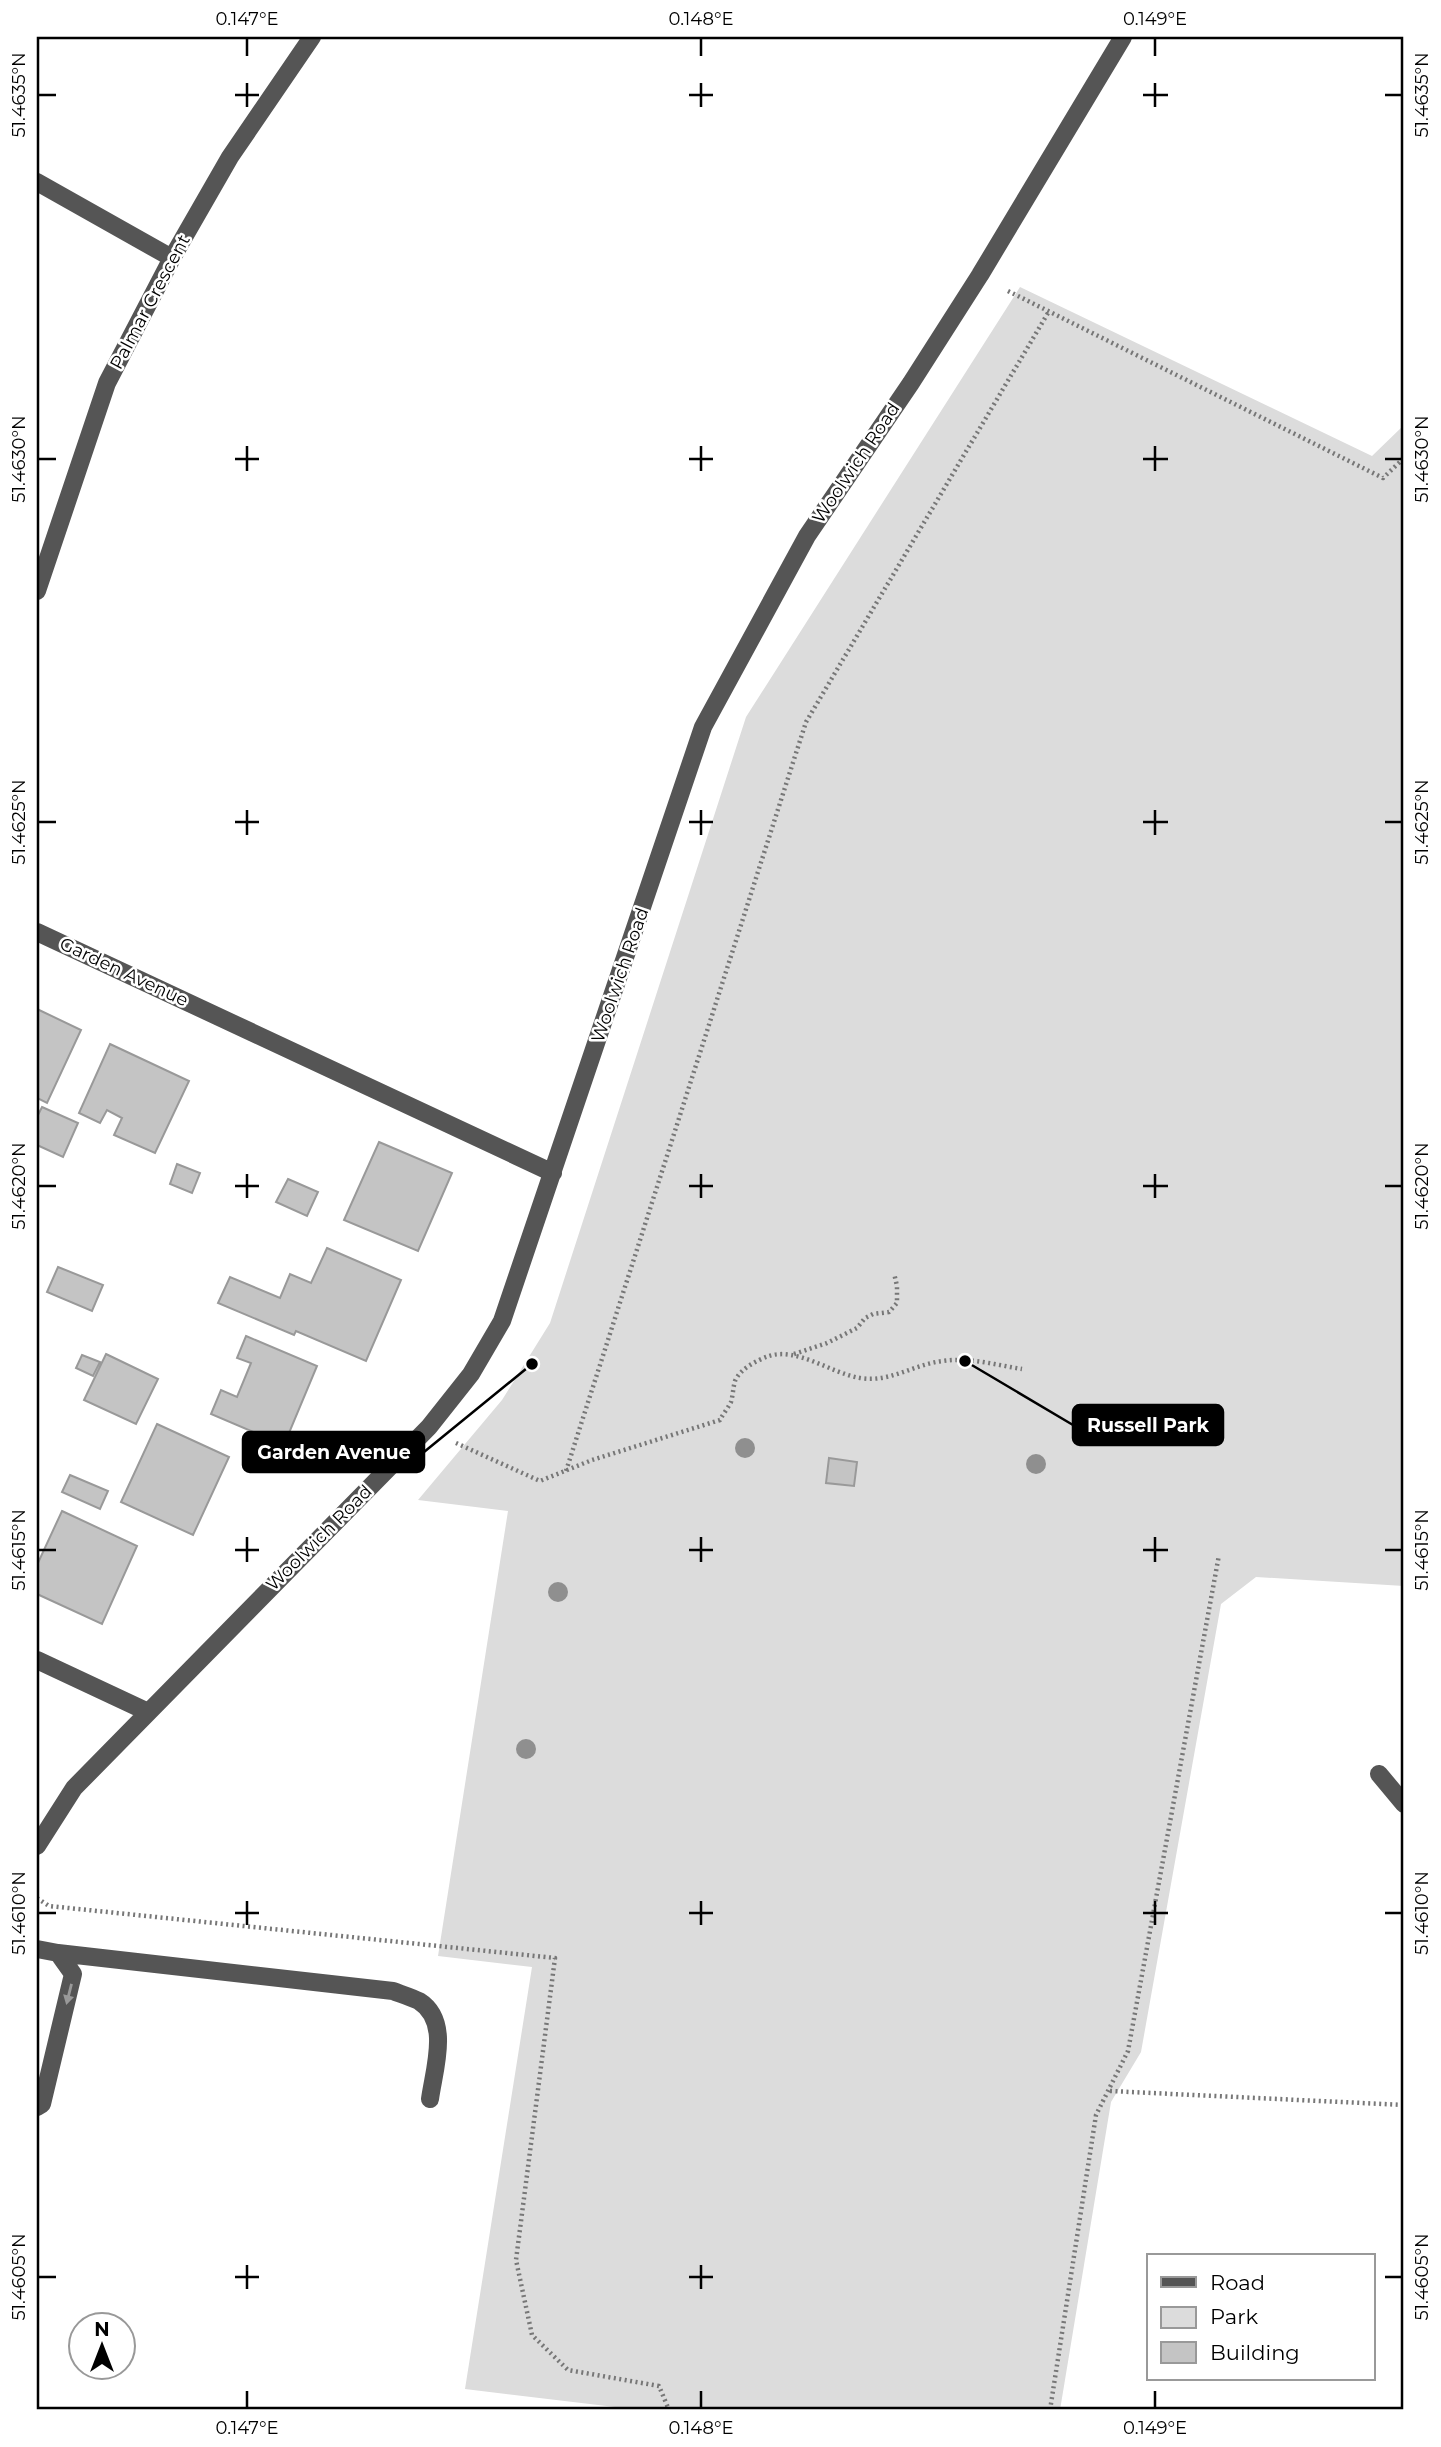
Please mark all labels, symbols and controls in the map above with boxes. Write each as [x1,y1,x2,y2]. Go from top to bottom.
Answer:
text: 0.147°E [215,8,279,30]
text: 0.148°E [669,8,733,30]
text: 0.149°E [1123,8,1187,30]
text: 51.4635°N [8,52,30,138]
text: 51.4635°N [1411,52,1433,138]
street label: Palmar Crescent [105,231,195,373]
street label: Woolwich Road [807,398,905,528]
text: 51.4630°N [8,415,30,503]
text: 51.4630°N [1411,415,1433,503]
text: 51.4625°N [8,779,30,865]
text: 51.4625°N [1411,779,1433,865]
street label: Woolwich Road [587,905,653,1045]
street label: Garden Avenue [56,933,192,1011]
text: 51.4620°N [8,1142,30,1230]
text: 51.4620°N [1411,1142,1433,1230]
callout: Russell Park [1073,1405,1223,1445]
text: Russell Park [1087,1414,1210,1437]
callout: Garden Avenue [243,1432,424,1472]
text: Garden Avenue [257,1441,411,1464]
street label: Woolwich Road [261,1480,377,1596]
text: 51.4615°N [8,1509,30,1591]
text: 51.4615°N [1411,1509,1433,1591]
text: 51.4610°N [8,1871,30,1955]
text: 51.4610°N [1411,1871,1433,1955]
one-way arrow [63,1983,74,2005]
text: 51.4605°N [8,2233,30,2321]
text: 51.4605°N [1411,2233,1433,2321]
legend [1147,2254,1374,2380]
text: Road [1210,2270,1265,2295]
text: Park [1210,2304,1258,2329]
north arrow [66,2310,136,2380]
text: N [94,2318,110,2341]
text: Building [1210,2340,1300,2365]
text: 0.147°E [215,2417,279,2439]
text: 0.148°E [669,2417,733,2439]
text: 0.149°E [1123,2417,1187,2439]

